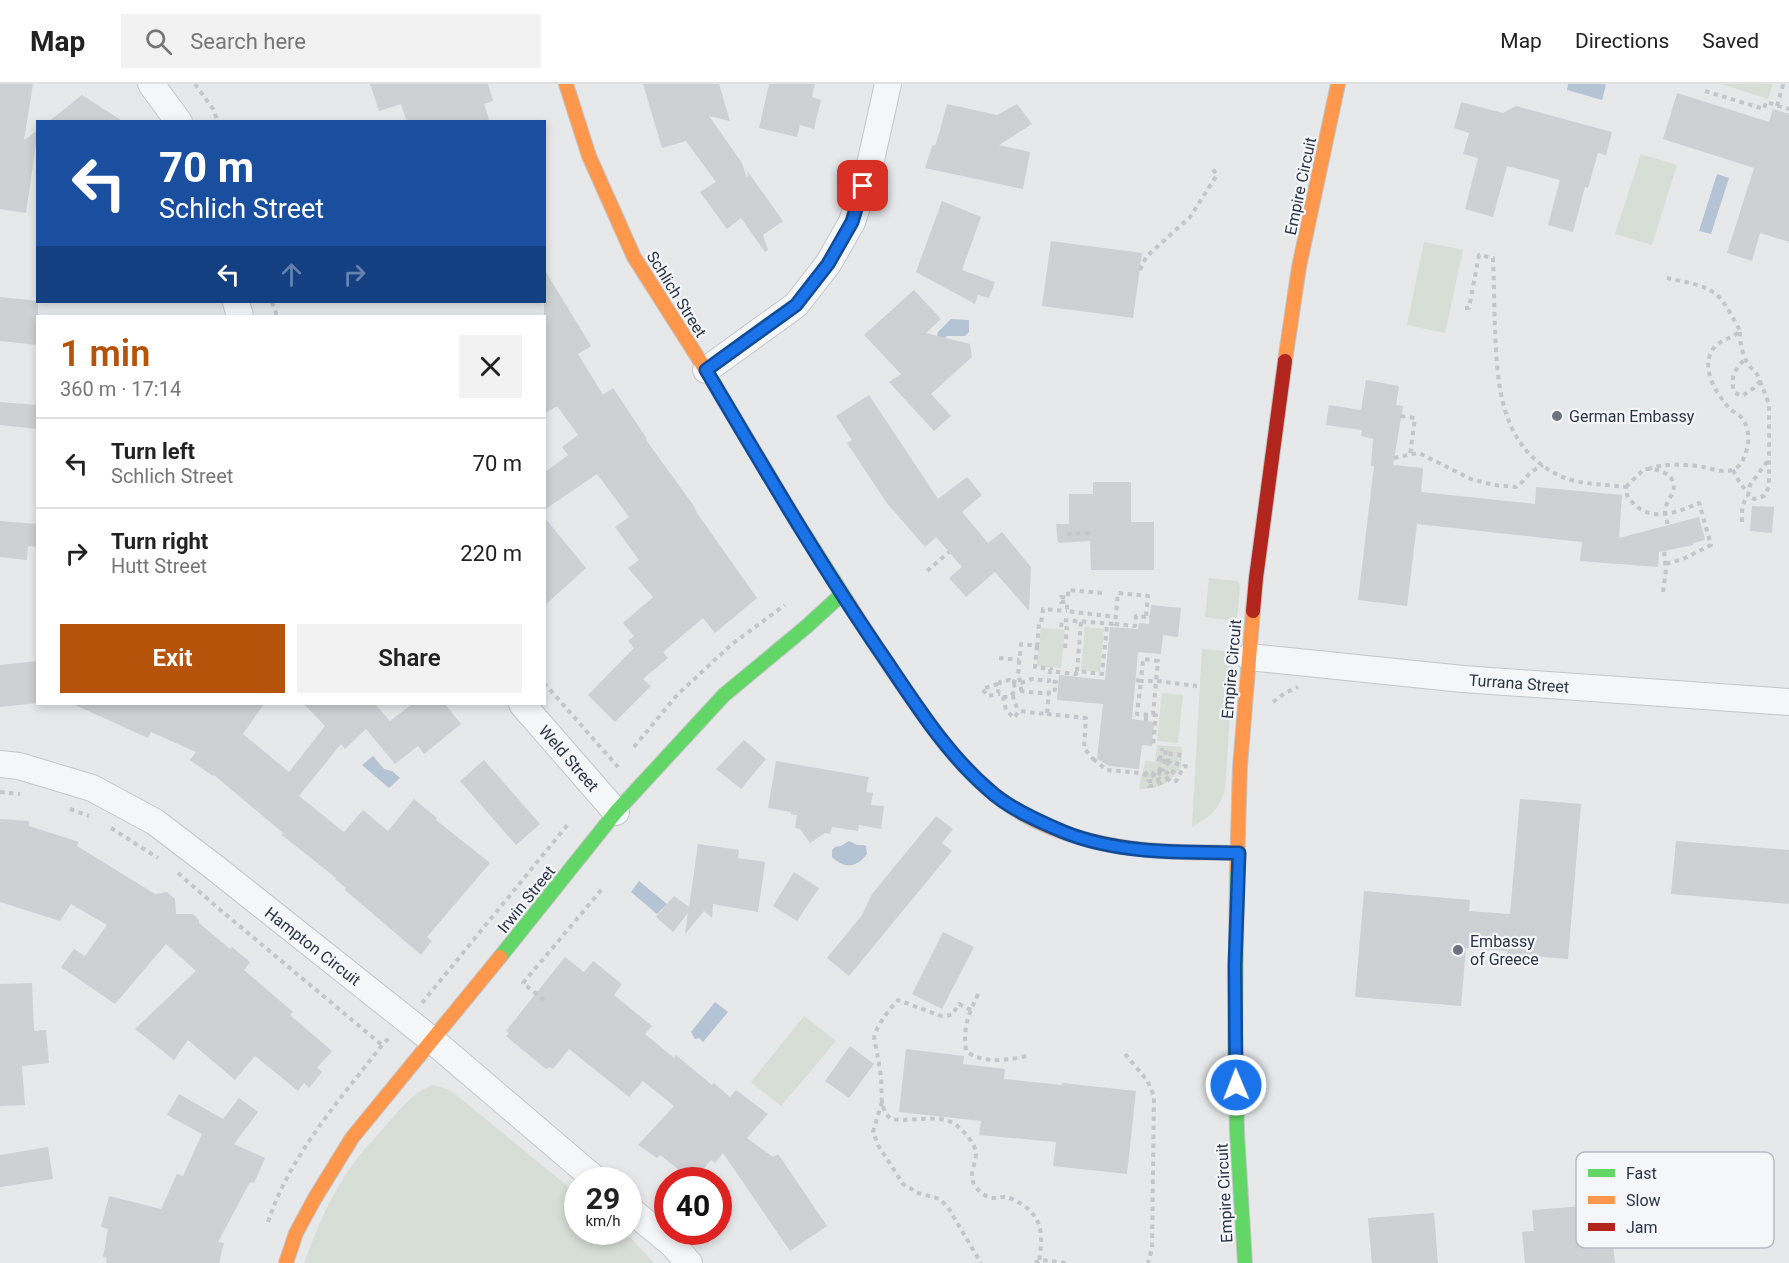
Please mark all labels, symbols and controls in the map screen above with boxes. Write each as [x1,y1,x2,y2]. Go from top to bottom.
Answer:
search box [121,14,541,68]
text: Map [30,25,85,58]
icon: search [142,25,175,58]
text: Search here [190,29,306,54]
text: Map [1500,29,1542,53]
text: Directions [1575,29,1669,53]
text: Saved [1702,29,1759,53]
street label: Empire Circuit [1281,135,1320,237]
text: 70 m [159,143,254,192]
icon: left [60,144,138,222]
pin [837,160,888,211]
icon: arrive [846,169,879,202]
text: Schlich Street [159,193,324,225]
street label: Schlich Street [643,248,711,341]
icon: left [212,258,245,291]
icon: ahead [275,258,308,291]
icon: right [338,258,371,291]
text: 1 min [60,333,150,375]
button: close [459,335,522,398]
text: 360 m · 17:14 [60,377,181,401]
place label: German Embassy [1569,407,1695,426]
marker: German Embassy [1550,409,1564,423]
text: Turn left [111,439,195,464]
icon: left [60,447,93,480]
text: 70 m [473,451,522,476]
text: Schlich Street [111,464,233,488]
text: Turn right [111,529,208,554]
icon: right [60,537,93,570]
text: 220 m [460,541,522,566]
text: Hutt Street [111,554,207,578]
street label: Empire Circuit [1218,619,1245,719]
button: Exit [60,624,285,693]
button: Share [297,624,522,693]
street label: Turrana Street [1468,671,1570,696]
street label: Weld Street [535,721,603,795]
street label: Irwin Street [494,862,559,937]
street label: Hampton Circuit [261,903,364,990]
place label: Embassy of Greece [1470,932,1539,969]
marker: Embassy of Greece [1451,943,1465,957]
position arrow [1204,1053,1268,1117]
street label: Empire Circuit [1212,1143,1237,1243]
legend [1576,1152,1774,1248]
text: Fast [1626,1164,1657,1183]
speed limit sign: 40 [654,1167,732,1245]
text: 29 [586,1181,620,1216]
text: Slow [1626,1191,1661,1210]
text: km/h [585,1212,621,1230]
text: Jam [1626,1218,1658,1237]

